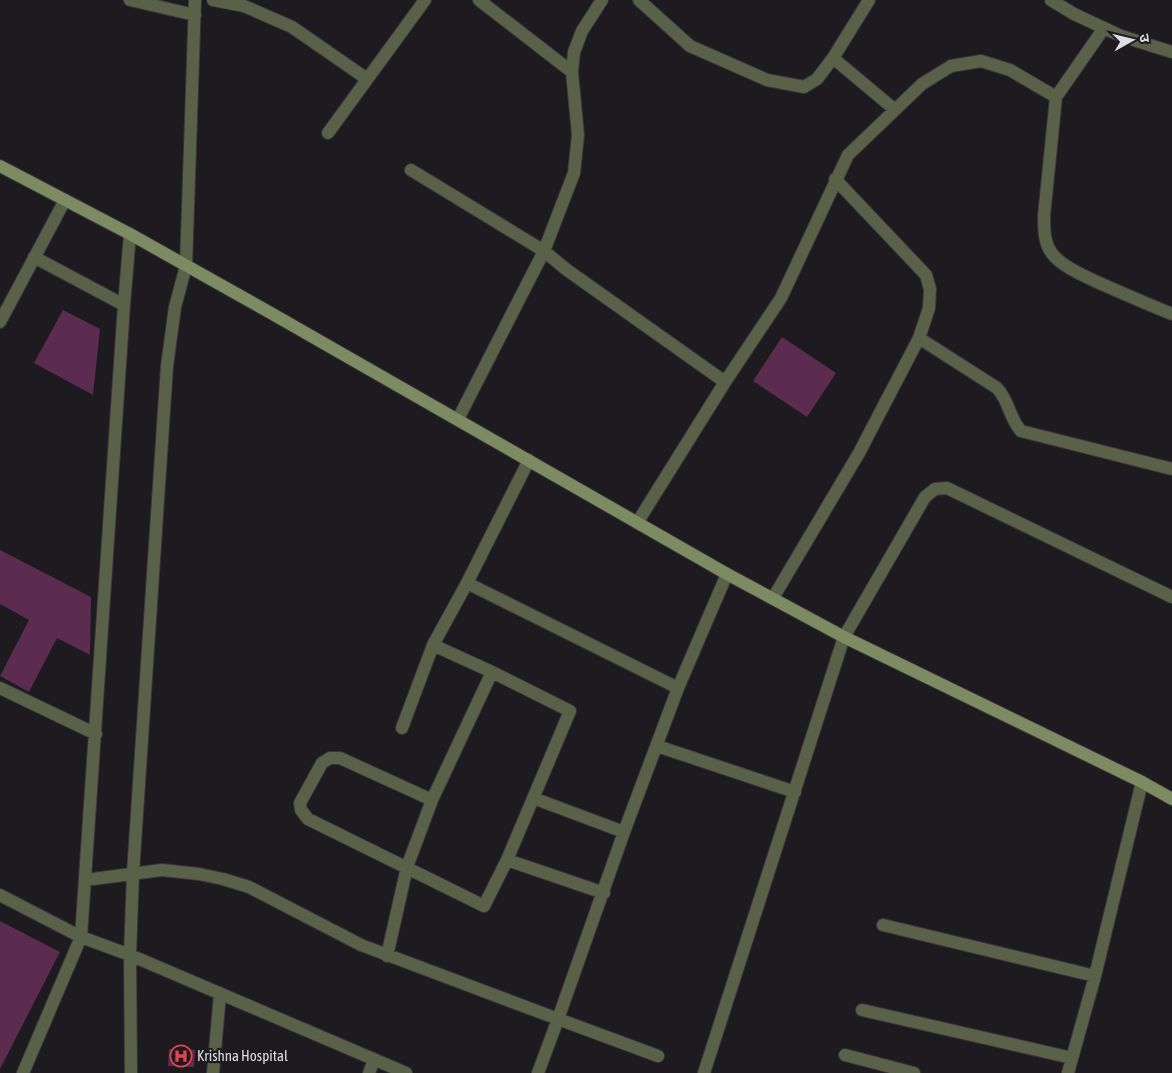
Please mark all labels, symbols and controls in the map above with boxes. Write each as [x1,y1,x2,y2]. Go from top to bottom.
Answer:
north arrow [1107,15,1157,65]
text: उ [1136,33,1153,44]
hospital icon: Krishna Hospital [169,1044,193,1068]
place label: Krishna Hospital [197,1047,288,1064]

